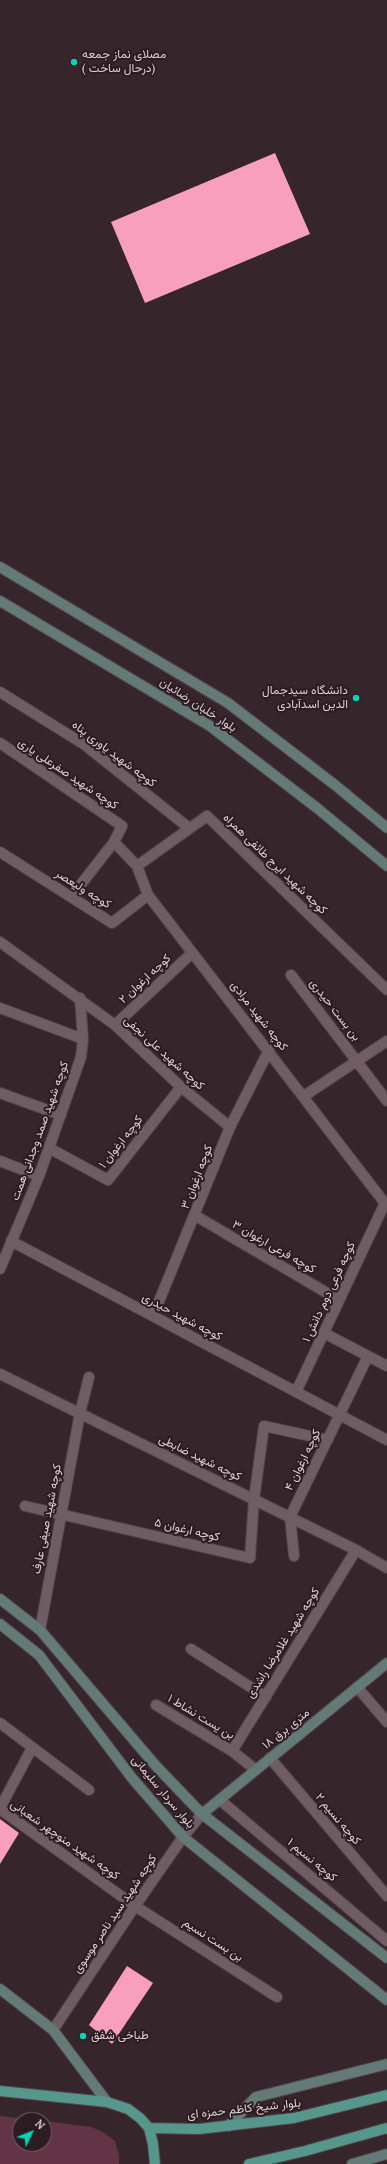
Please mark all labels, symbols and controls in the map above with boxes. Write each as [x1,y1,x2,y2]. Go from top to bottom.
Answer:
place label: مصلای نماز جمعه ( درحال ساخت) [82,48,166,76]
marker: مصلای نماز جمعه ( درحال ساخت) [69,57,79,67]
street label: بلوار خلبان رضائیان [157,675,239,735]
place label: دانشگاه سیدجمال الدین اسدآبادی [262,684,348,712]
marker: دانشگاه سیدجمال الدین اسدآبادی [351,693,361,703]
street label: کوچه شهید یاوری پناه [69,718,159,790]
street label: کوچه شهید صفرعلی یاری [15,735,121,813]
street label: کوچه شهید ایرج طائفی همراه [220,811,330,917]
street label: کوچه ولیعصر [52,866,114,912]
street label: کوچه ارغوان ۲ [116,951,174,1007]
street label: بن بست حیدری [306,976,364,1044]
street label: کوچه شهید مرادی [227,978,291,1054]
street label: کوچه شهید علی نجفی [121,1013,207,1093]
street label: کوچه شهید صمد وجدانی همت [8,1059,72,1203]
street label: کوچه ارغوان ۱ [96,1113,146,1171]
street label: کوچه ارغوان ۳ [178,1143,216,1211]
street label: کوچه فرعی ارغوان ۳ [230,1217,318,1277]
street label: کوچه فرعی دوم دانش ۱ [299,1239,359,1345]
street label: کوچه شهید حیدری [139,1290,225,1344]
street label: کوچه ارغوان ۴ [282,1427,324,1493]
street label: کوچه شهید ضابطی [156,1432,244,1484]
street label: کوچه شهید صیفی عارف [29,1463,65,1575]
street label: کوچه ارغوان ۵ [153,1515,221,1545]
street label: کوچه شهید غلامرضا راشدی [243,1585,323,1701]
street label: بن یست نشاط ۱ [165,1691,237,1743]
street label: ۱۸ متری برق [259,1706,313,1752]
street label: بلوار سردار سلیمانی [128,1753,198,1831]
street label: کوچه نسیم ۲ [312,1790,364,1848]
street label: کوچه شهید منوچهر شعبانی [8,1797,122,1883]
street label: کوچه نسیم ۱ [284,1835,340,1885]
street label: کوچه شهید سید ناصر موسوی [70,1852,160,1976]
street label: بن بست نسیم [180,1915,246,1965]
place label: طباخی شفق [91,2029,149,2043]
marker: طباخی شفق [78,2031,88,2041]
street label: بلوار شیخ کاظم حمزه ای [186,2096,302,2122]
north arrow [12,2112,52,2152]
text: N [32,2117,48,2132]

